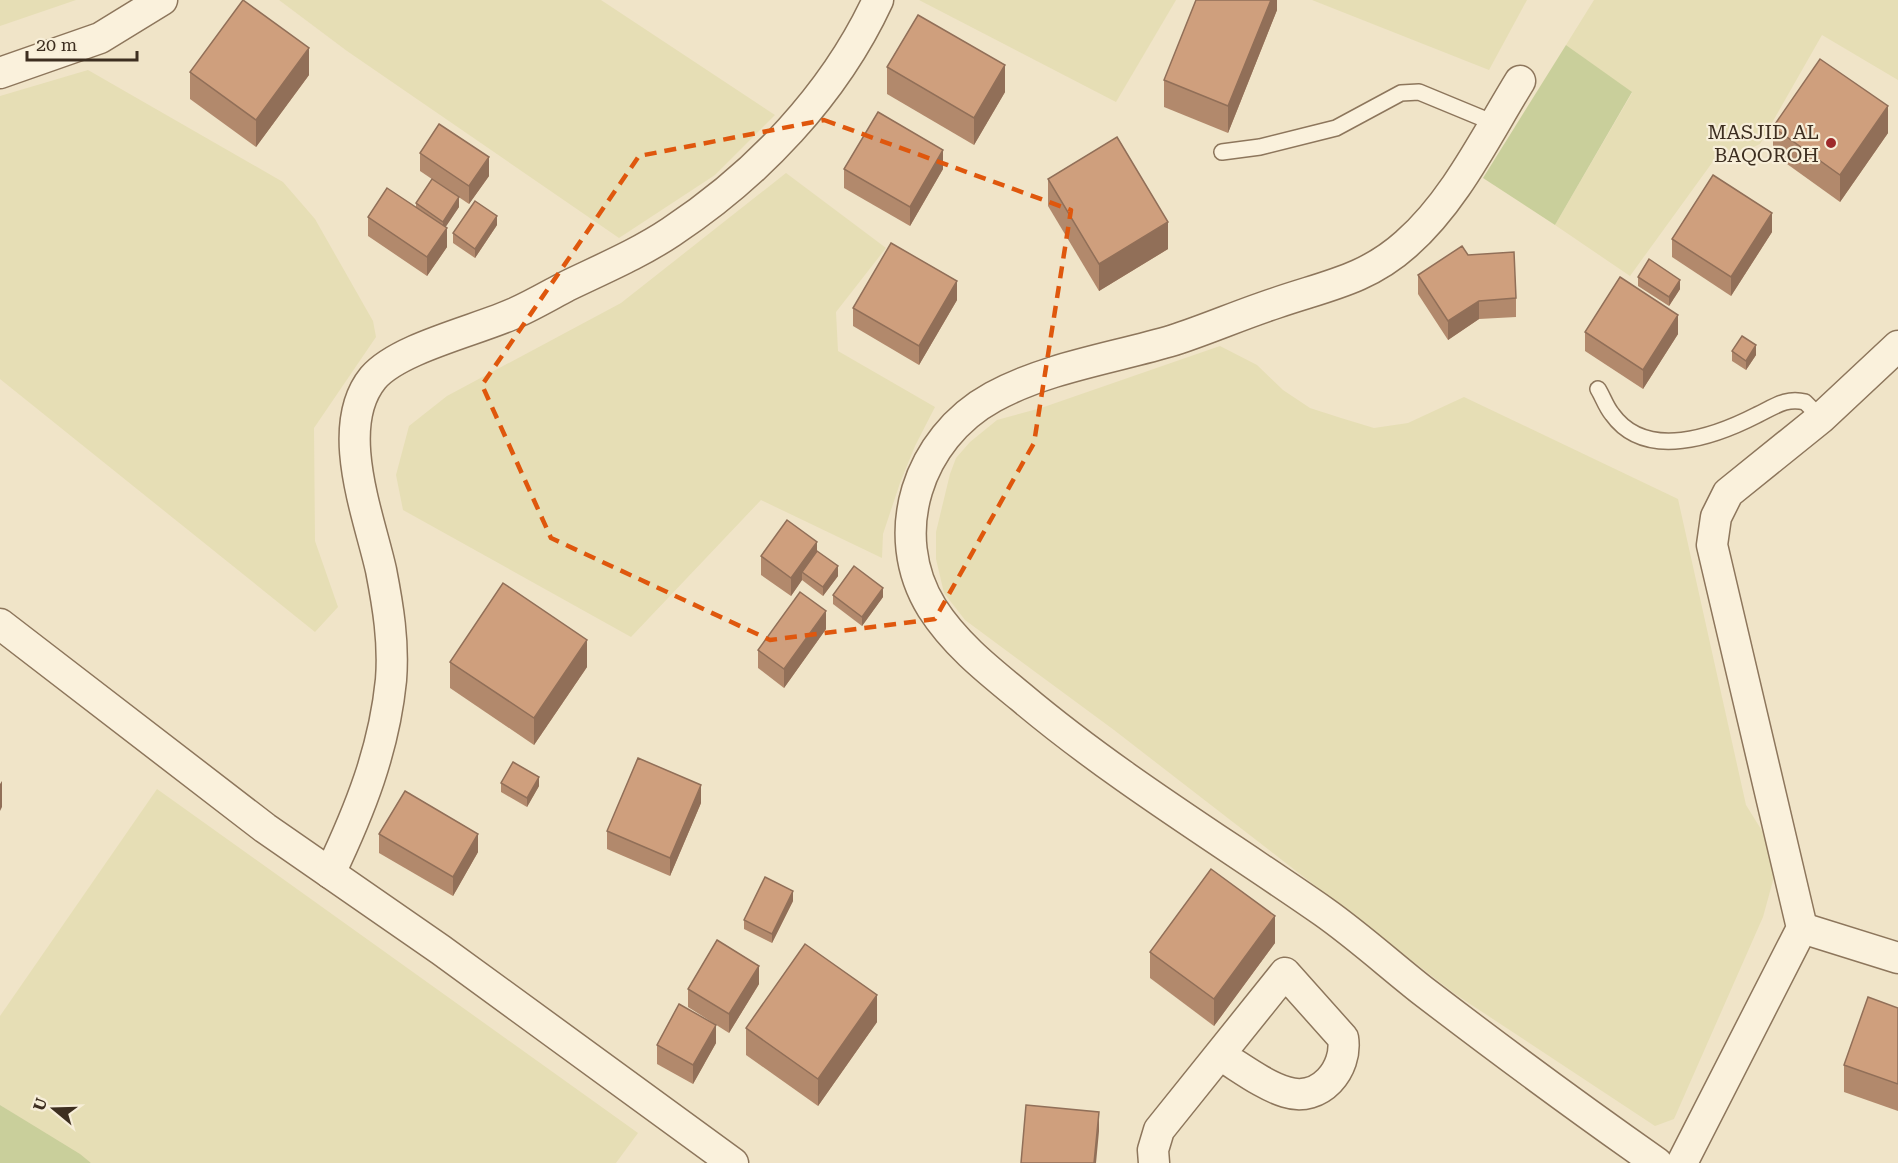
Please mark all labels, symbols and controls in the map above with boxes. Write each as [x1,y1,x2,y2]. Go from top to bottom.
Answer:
scale bar [27,24,136,62]
text: 20 m [36,34,77,55]
place label: MASJID AL BAQOROH [1707,120,1819,167]
marker: MASJID AL BAQOROH [1824,136,1838,150]
north arrow [24,1079,84,1139]
text: U [29,1095,51,1113]

